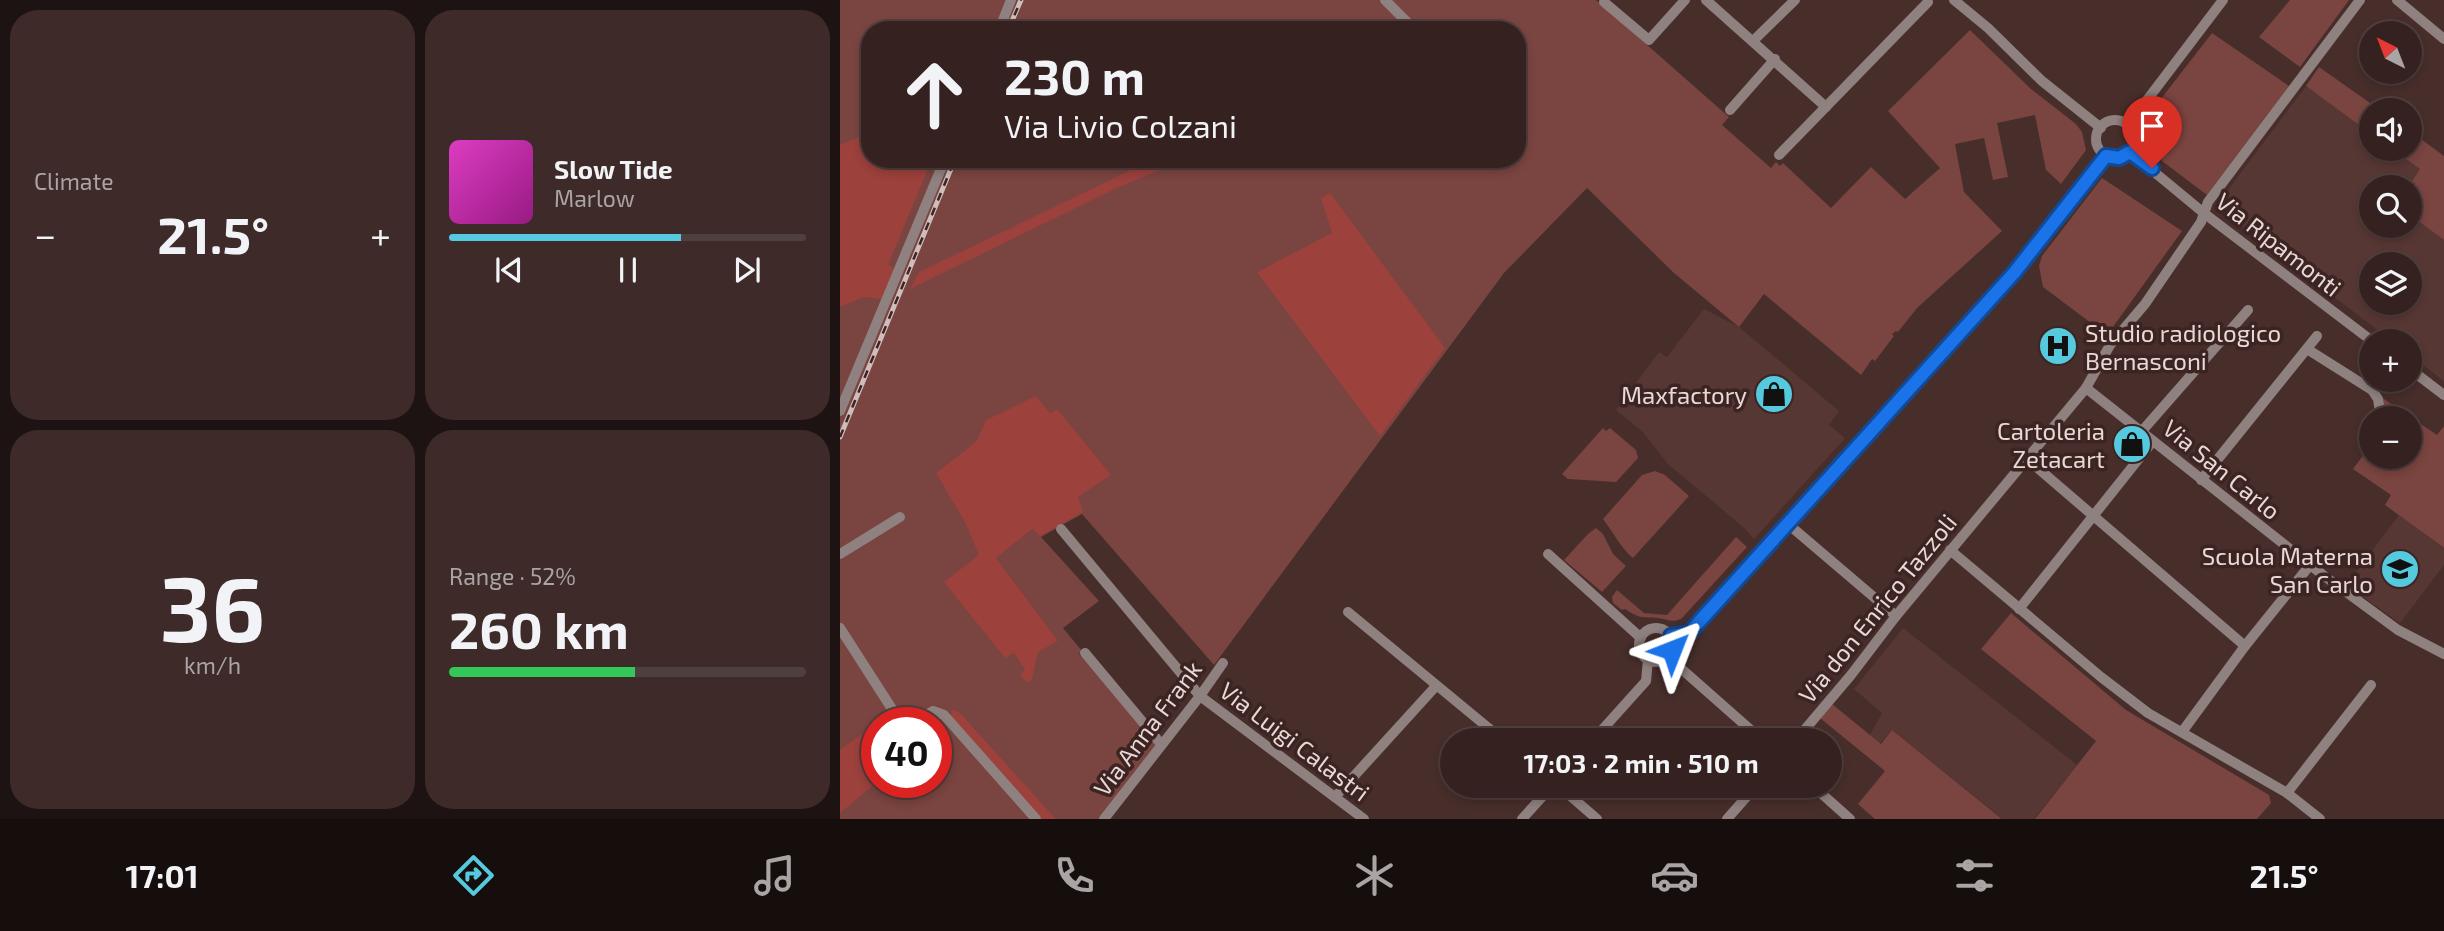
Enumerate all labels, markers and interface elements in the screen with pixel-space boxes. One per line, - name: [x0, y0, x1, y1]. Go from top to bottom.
- north arrow: [2359, 21, 2422, 84]
- map controls: [2359, 21, 2422, 469]
- text: 230 m: [1004, 46, 1145, 105]
- icon: ahead: [889, 49, 980, 140]
- pin: [2122, 96, 2182, 168]
- button: sound: [2359, 98, 2422, 161]
- text: Via Livio Colzani: [1004, 106, 1237, 144]
- icon: arrive: [2133, 107, 2171, 145]
- text: Slow Tide: [554, 153, 673, 184]
- text: Climate: [34, 167, 114, 195]
- button: search: [2359, 175, 2422, 238]
- text: Marlow: [554, 184, 635, 212]
- street label: Via Ripamonti: [2211, 186, 2347, 302]
- text: 21.5°: [157, 202, 269, 264]
- text: −: [34, 211, 56, 257]
- text: +: [370, 211, 391, 257]
- icon: previous: [490, 251, 528, 289]
- icon: pause: [609, 251, 647, 289]
- icon: next: [728, 251, 766, 289]
- button: layers: [2359, 252, 2422, 315]
- place label: Studio radiologico Bernasconi: [2085, 318, 2281, 375]
- hospital icon: Studio radiologico Bernasconi: [2037, 325, 2079, 367]
- button: +: [2359, 329, 2422, 392]
- shop icon: Maxfactory: [1753, 373, 1795, 415]
- place label: Maxfactory: [1621, 380, 1747, 409]
- button: −: [2359, 406, 2422, 469]
- street label: Via San Carlo: [2158, 413, 2286, 525]
- place label: Cartoleria Zetacart: [1997, 416, 2105, 473]
- shop icon: Cartoleria Zetacart: [2111, 423, 2153, 465]
- street label: Via don Enrico Tazzoli: [1792, 508, 1962, 708]
- place label: Scuola Materna San Carlo: [2202, 541, 2373, 598]
- school or university icon: Scuola Materna San Carlo: [2379, 548, 2421, 590]
- text: 36: [160, 551, 265, 660]
- text: Range · 52%: [449, 562, 576, 590]
- text: 260 km: [449, 597, 629, 659]
- position arrow: [1635, 613, 1709, 687]
- text: km/h: [184, 651, 241, 679]
- street label: Via Anna Frank: [1087, 655, 1207, 801]
- street label: Via Luigi Calastri: [1214, 675, 1376, 807]
- speed limit sign: 40: [861, 707, 952, 798]
- text: 17:03 · 2 min · 510 m: [1523, 747, 1759, 778]
- icon: directions: [449, 851, 498, 900]
- icon: music: [750, 851, 799, 900]
- icon: phone: [1050, 851, 1099, 900]
- icon: climate: [1350, 851, 1399, 900]
- icon: car: [1650, 851, 1699, 900]
- icon: filters: [1950, 851, 1999, 900]
- text: 17:01: [126, 856, 198, 894]
- text: 21.5°: [2250, 856, 2318, 894]

